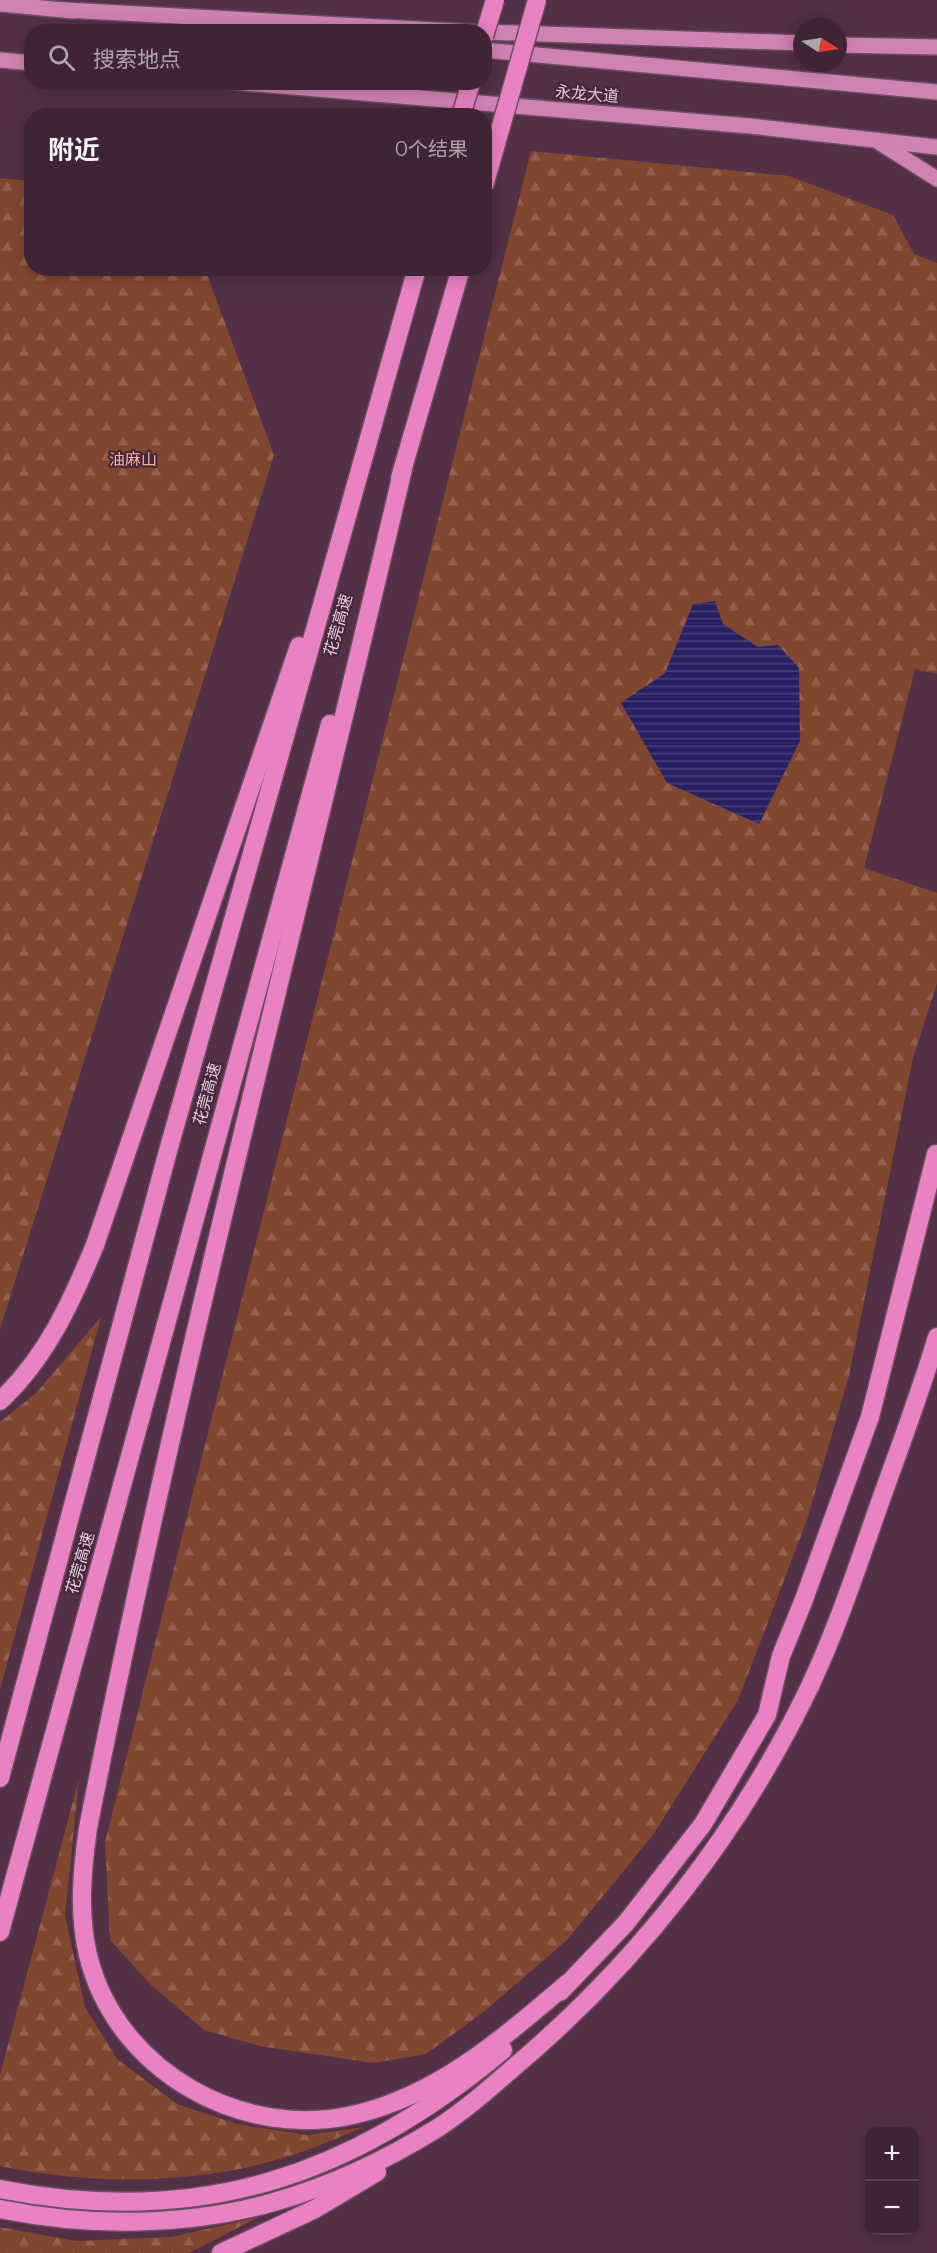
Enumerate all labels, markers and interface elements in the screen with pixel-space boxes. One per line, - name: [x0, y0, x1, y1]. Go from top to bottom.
- north arrow: [793, 18, 847, 72]
- search box: [24, 24, 492, 90]
- icon: search: [45, 41, 78, 74]
- text: 搜索地点: [93, 46, 181, 73]
- street label: 永龙大道: [554, 82, 620, 106]
- text: 附近: [48, 134, 100, 166]
- text: 0个结果: [395, 137, 468, 161]
- park label: 油麻山: [109, 450, 157, 469]
- street label: 花莞高速: [320, 592, 356, 658]
- street label: 花莞高速: [190, 1061, 224, 1127]
- street label: 花莞高速: [62, 1530, 98, 1596]
- map controls: [865, 2127, 919, 2235]
- button: +: [865, 2127, 919, 2181]
- button: −: [865, 2181, 919, 2235]

